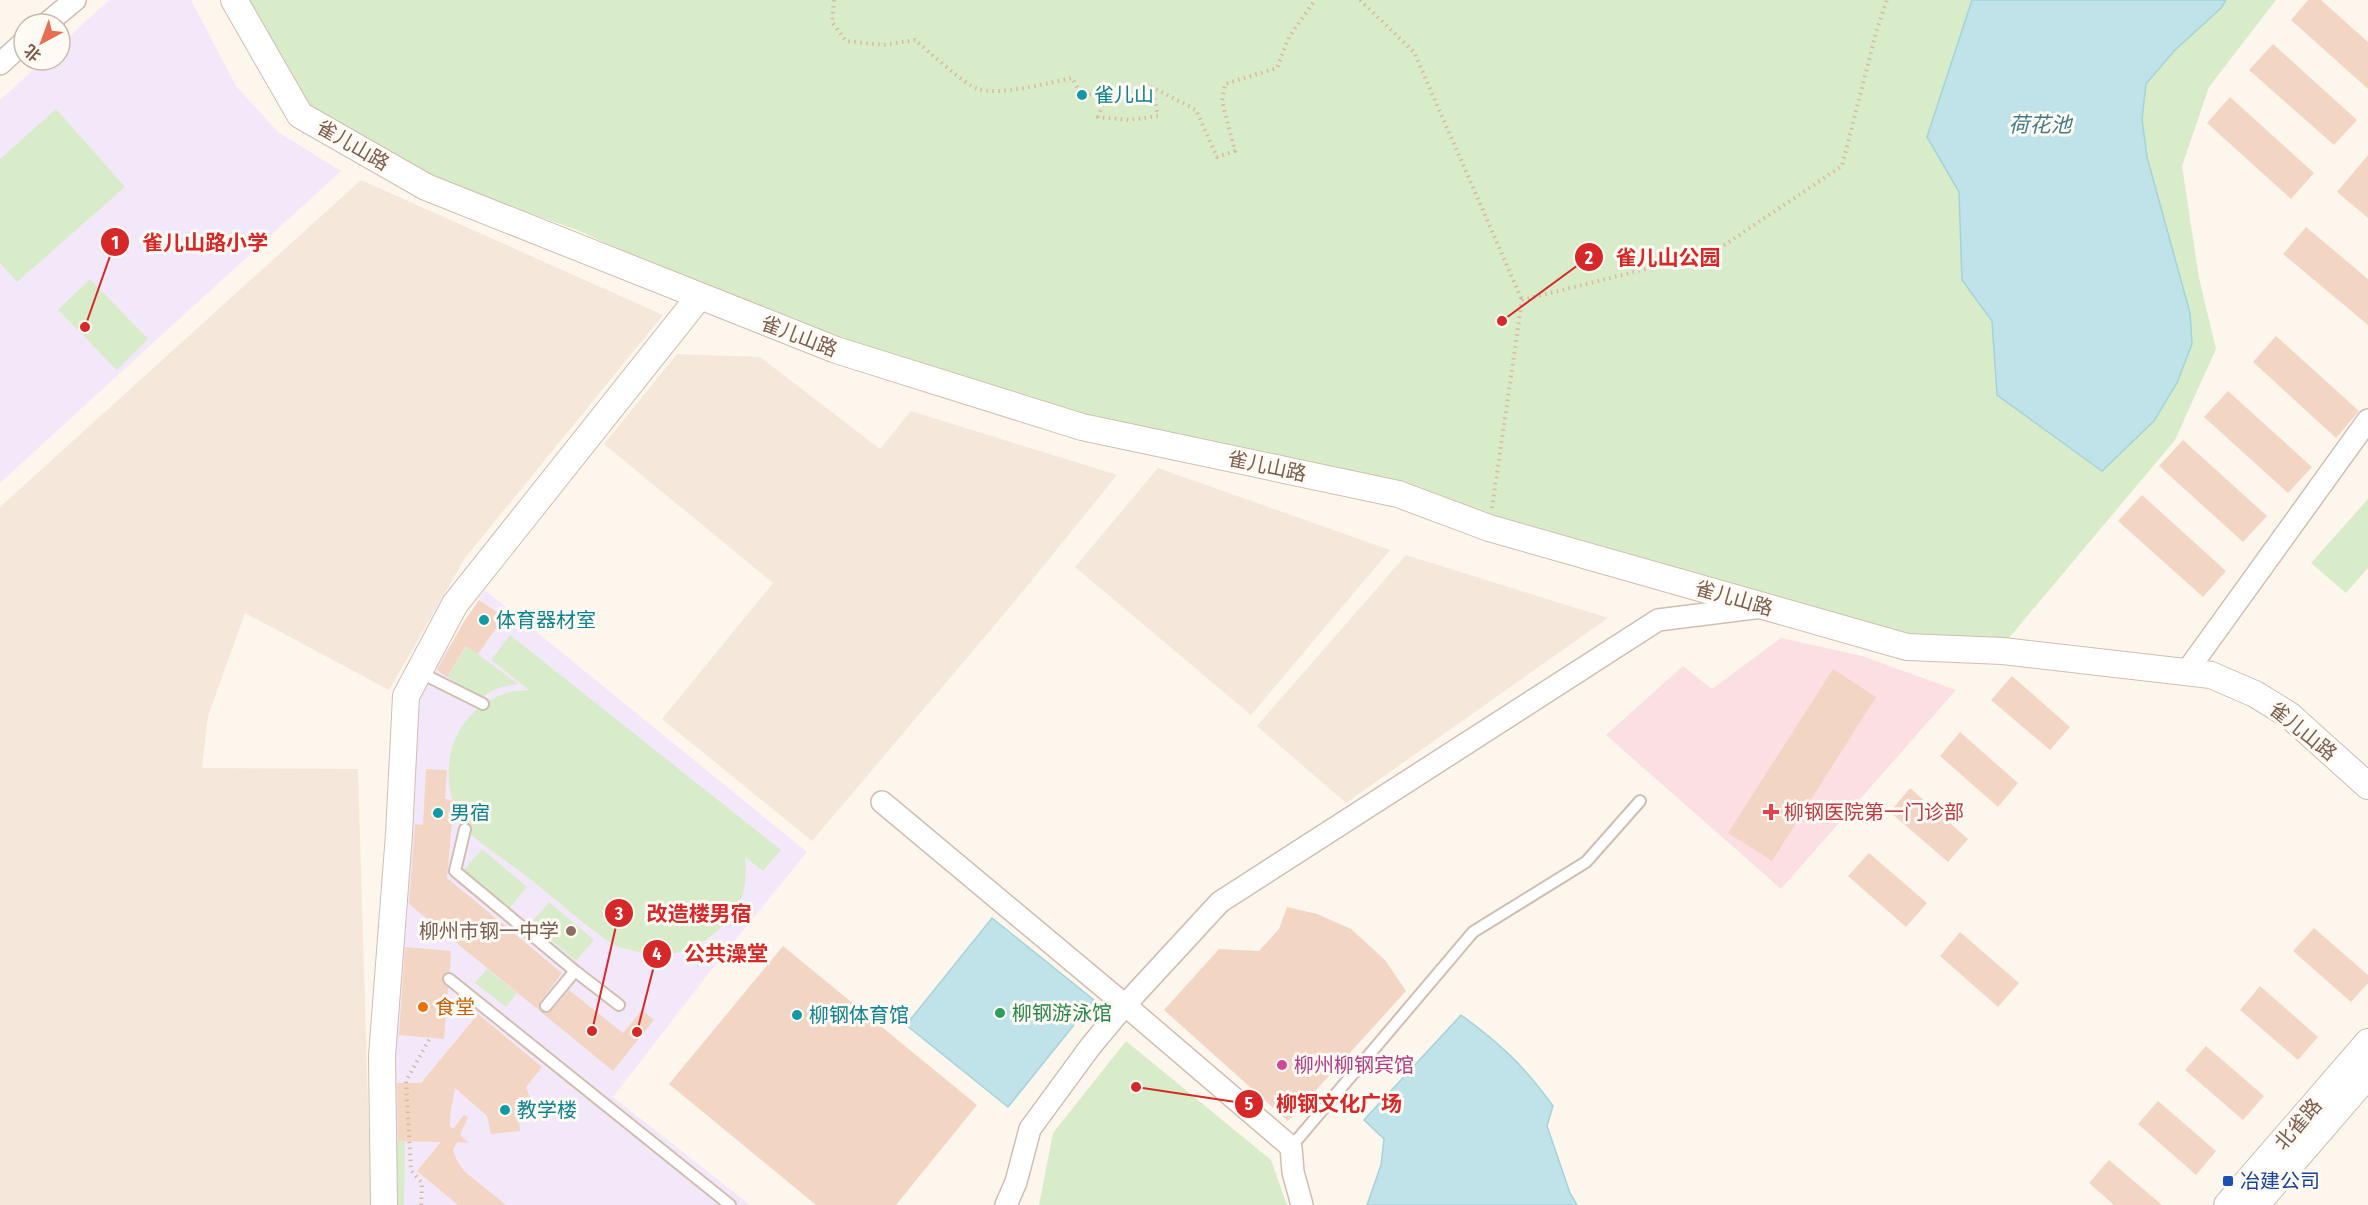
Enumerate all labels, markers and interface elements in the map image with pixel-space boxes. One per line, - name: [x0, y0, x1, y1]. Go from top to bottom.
- north arrow: [12, 12, 72, 72]
- text: 北: [20, 41, 45, 65]
- place label: 雀儿山: [1094, 83, 1154, 107]
- marker: 雀儿山: [1075, 88, 1089, 102]
- water label: 荷花池: [2009, 112, 2073, 138]
- street label: 雀儿山路: [312, 115, 394, 175]
- callout: 雀儿山路小学: [100, 223, 280, 262]
- text: 雀儿山路小学: [142, 230, 268, 256]
- text: 1: [111, 232, 119, 254]
- callout: 雀儿山公园: [1574, 238, 1733, 277]
- text: 雀儿山公园: [1616, 245, 1721, 271]
- text: 2: [1584, 247, 1593, 269]
- street label: 雀儿山路: [757, 310, 841, 362]
- street label: 雀儿山路: [1225, 446, 1309, 486]
- street label: 雀儿山路: [1692, 575, 1776, 621]
- place label: 体育器材室: [496, 608, 596, 632]
- marker: 体育器材室: [477, 613, 491, 627]
- street label: 雀儿山路: [2264, 697, 2342, 765]
- place label: 柳钢医院第一门诊部: [1784, 800, 1964, 824]
- place label: 男宿: [450, 801, 490, 825]
- marker: 柳钢医院第一门诊部: [1762, 803, 1780, 821]
- marker: 男宿: [431, 806, 445, 820]
- callout: 改造楼男宿: [604, 894, 763, 933]
- text: 改造楼男宿: [647, 901, 752, 927]
- text: 3: [614, 903, 624, 925]
- place label: 柳州市钢一中学: [419, 919, 559, 943]
- marker: 柳州市钢一中学: [564, 924, 578, 938]
- callout: 公共澡堂: [642, 935, 780, 974]
- text: 公共澡堂: [684, 941, 768, 967]
- text: 4: [652, 943, 662, 965]
- place label: 食堂: [435, 995, 475, 1019]
- marker: 食堂: [416, 1000, 430, 1014]
- place label: 柳钢游泳馆: [1012, 1001, 1112, 1025]
- place label: 柳钢体育馆: [809, 1003, 909, 1027]
- marker: 柳钢游泳馆: [993, 1006, 1007, 1020]
- marker: 柳钢体育馆: [790, 1008, 804, 1022]
- place label: 柳州柳钢宾馆: [1294, 1053, 1414, 1077]
- marker: 柳州柳钢宾馆: [1275, 1058, 1289, 1072]
- callout: 柳钢文化广场: [1234, 1084, 1414, 1123]
- text: 柳钢文化广场: [1276, 1091, 1402, 1117]
- text: 5: [1245, 1093, 1254, 1115]
- street label: 北雀路: [2269, 1093, 2327, 1155]
- place label: 教学楼: [517, 1098, 577, 1122]
- marker: 教学楼: [498, 1103, 512, 1117]
- place label: 冶建公司: [2240, 1169, 2320, 1193]
- marker: 冶建公司: [2221, 1174, 2235, 1188]

